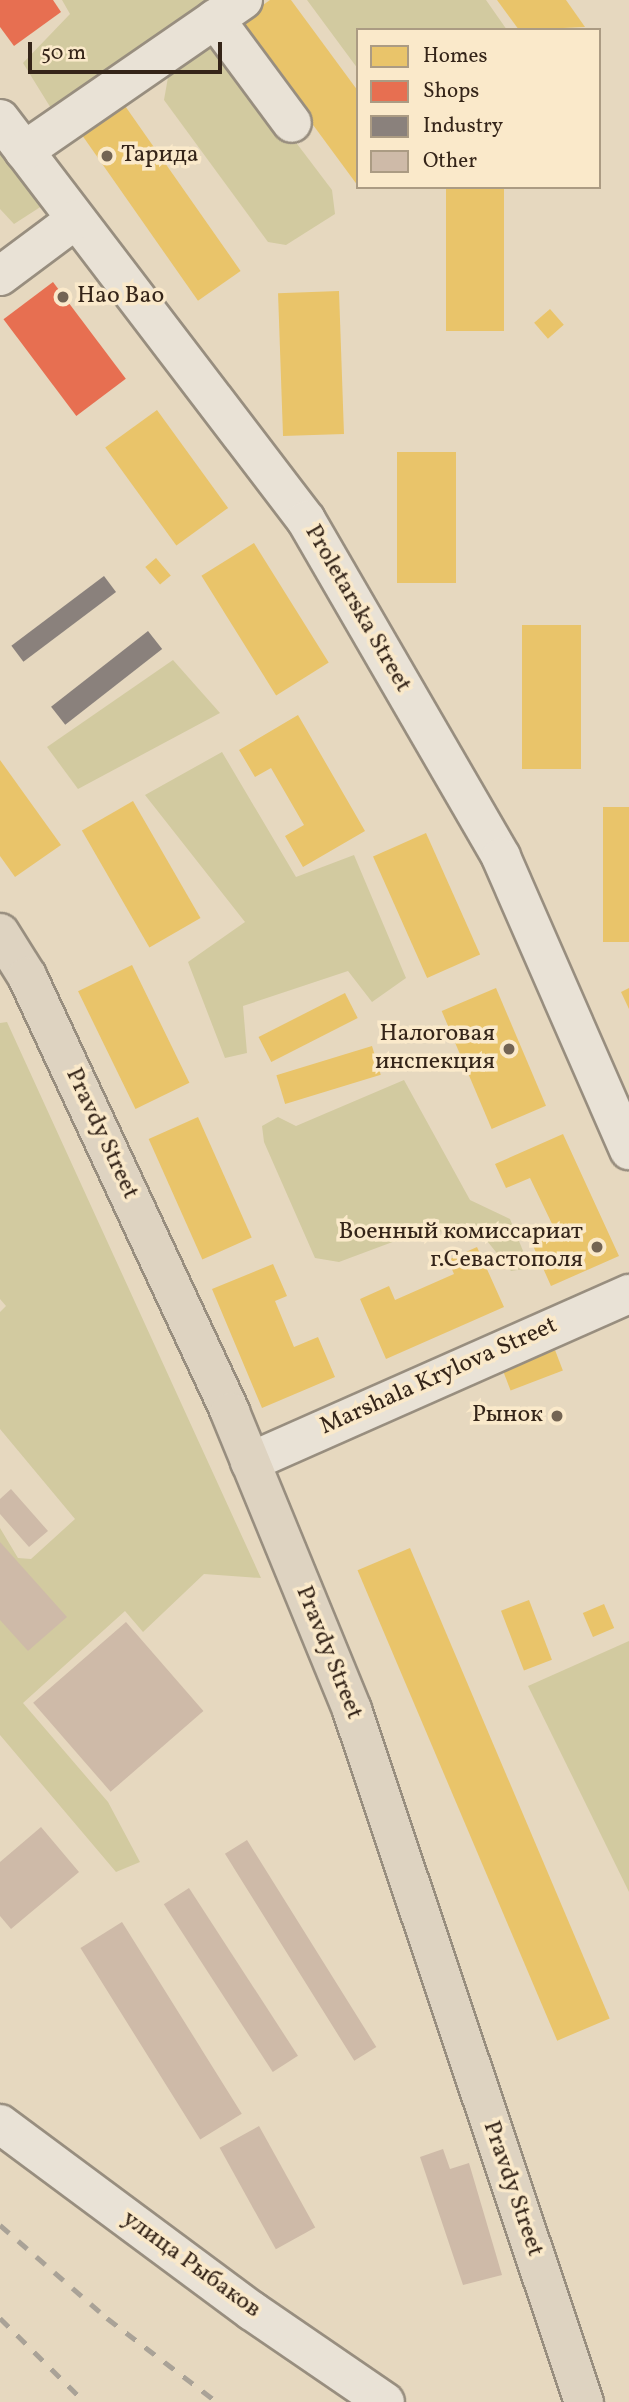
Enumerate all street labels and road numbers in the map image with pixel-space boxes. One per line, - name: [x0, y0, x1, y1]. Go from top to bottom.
- street label: Proletarska Street: [297, 520, 417, 698]
- street label: Pravdy Street: [58, 1064, 144, 1204]
- street label: Marshala Krylova Street: [316, 1312, 562, 1442]
- street label: Pravdy Street: [288, 1582, 368, 1724]
- street label: Pravdy Street: [475, 2117, 549, 2261]
- street label: улица Рыбаков: [116, 2205, 266, 2325]

